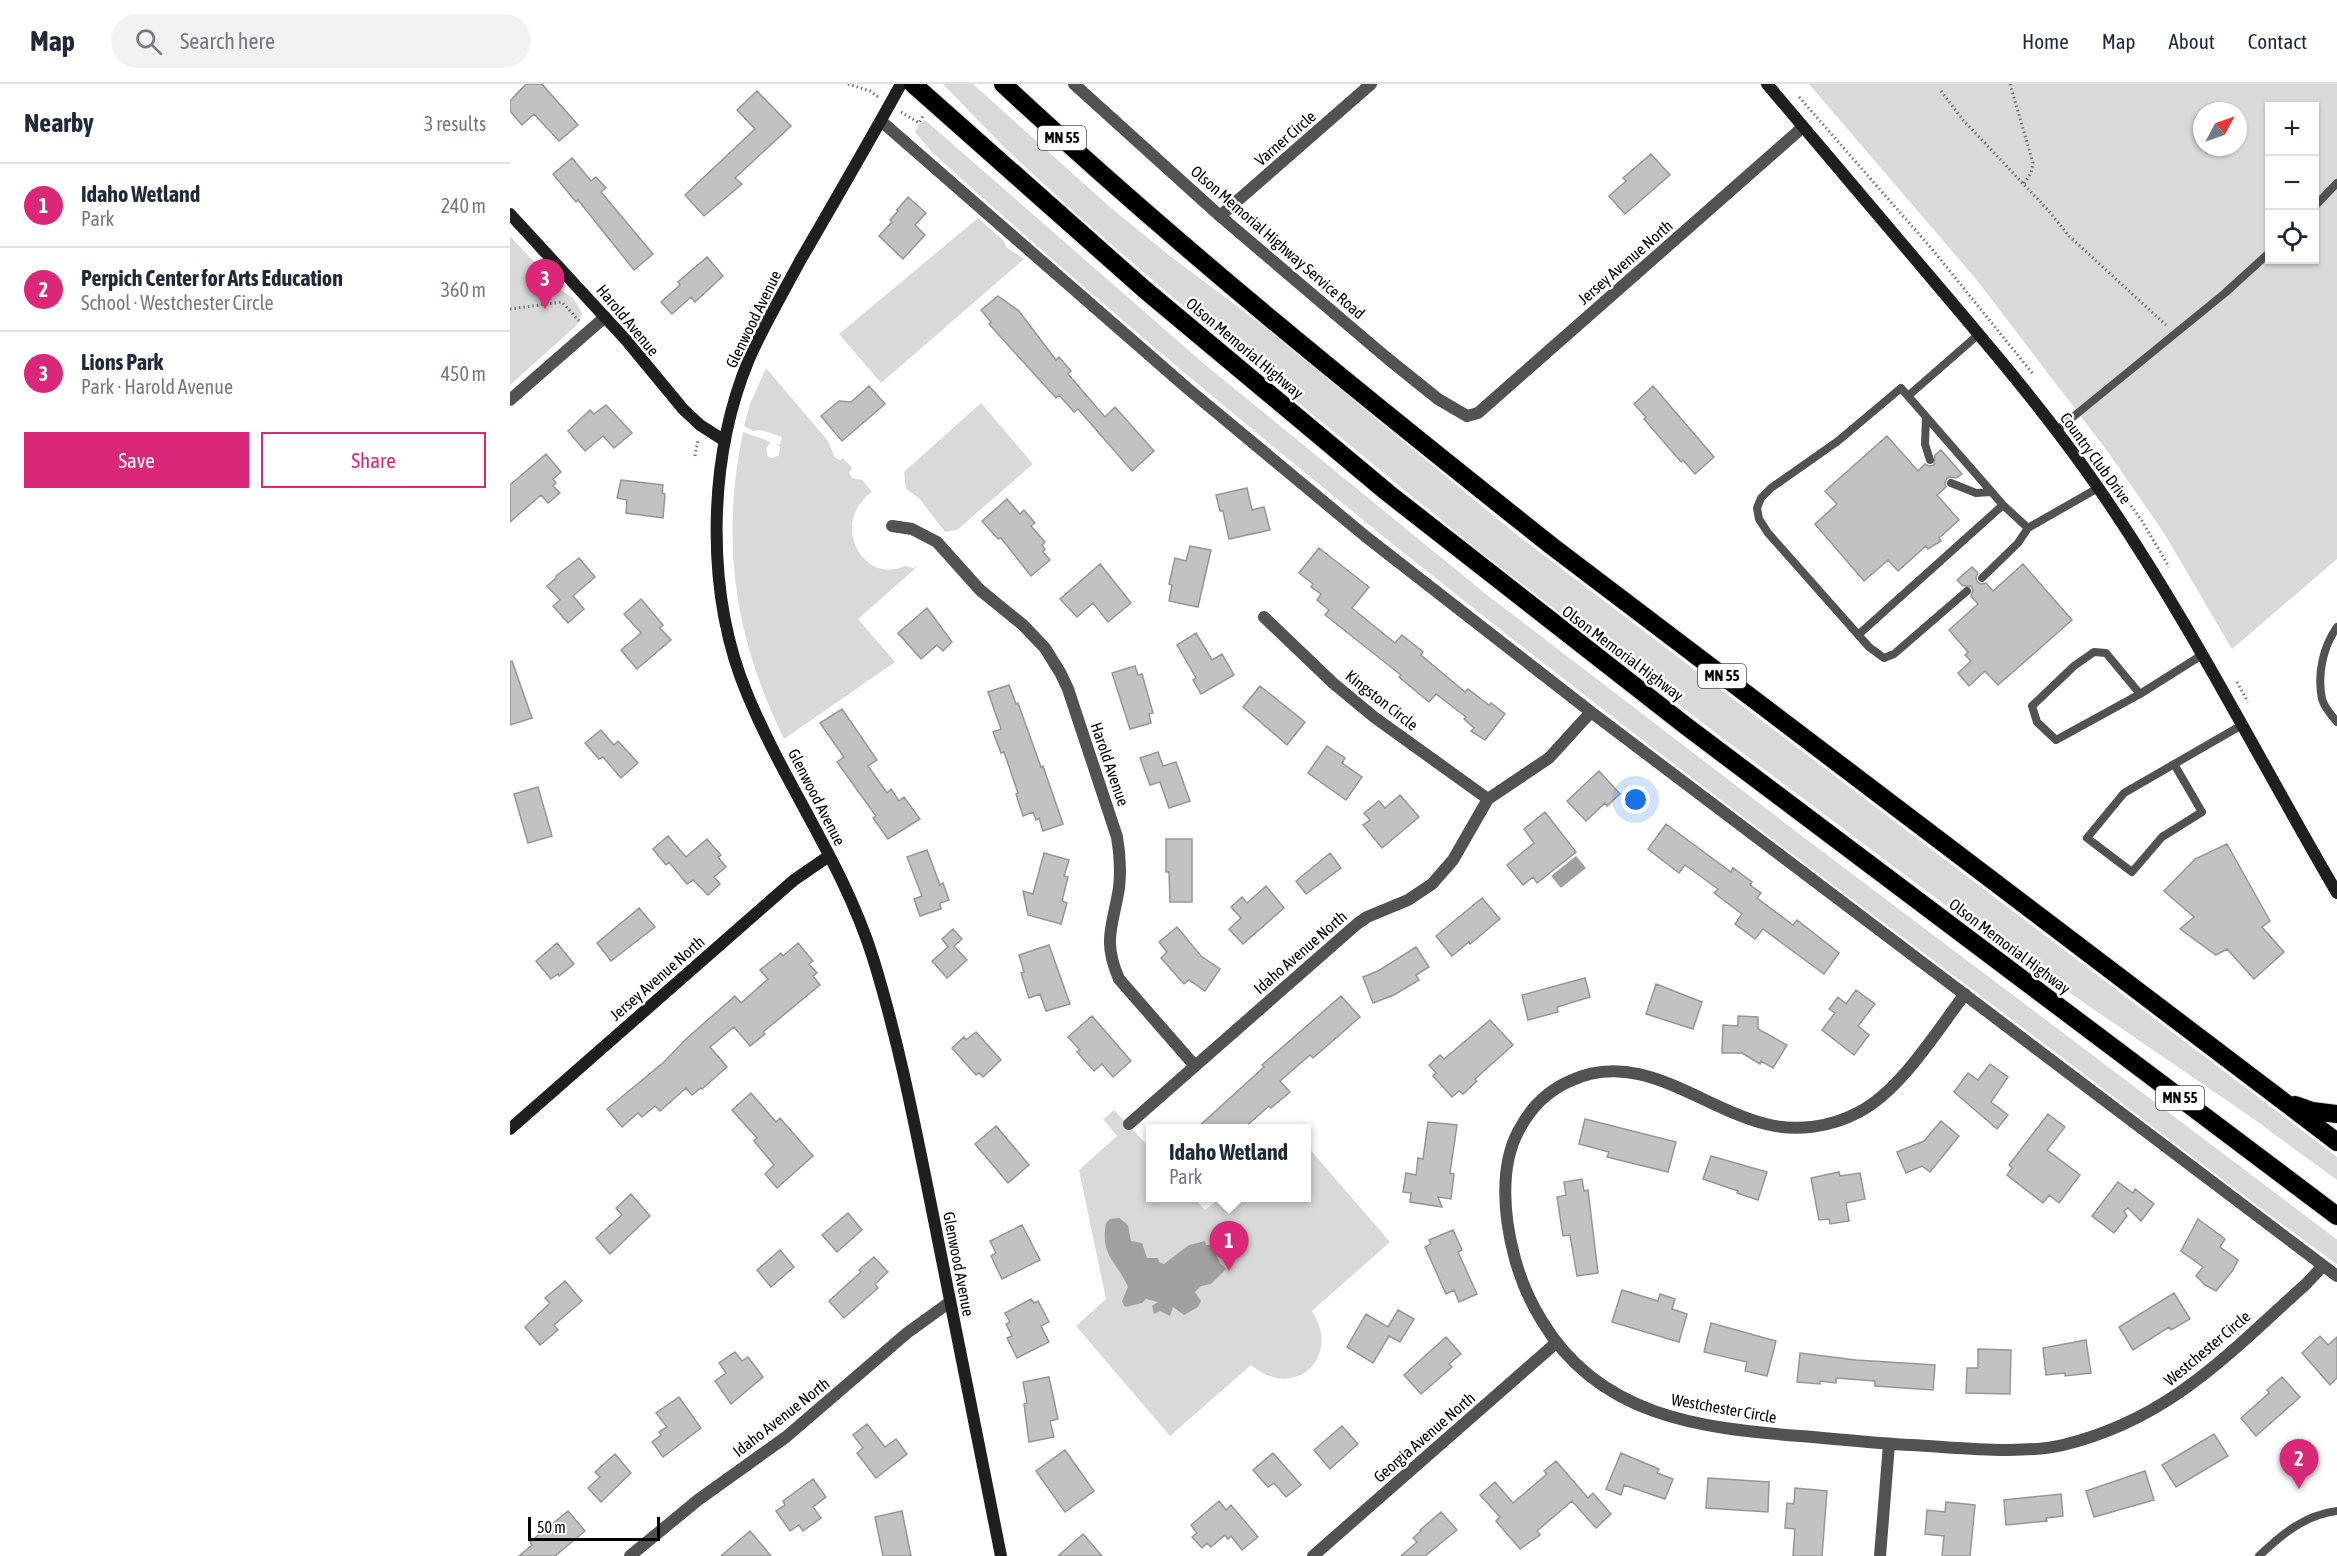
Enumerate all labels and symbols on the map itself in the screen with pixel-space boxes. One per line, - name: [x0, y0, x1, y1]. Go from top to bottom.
- north arrow: [2193, 102, 2247, 156]
- street label: Varner Circle: [1251, 107, 1319, 169]
- road number: MN 55: [1038, 126, 1086, 150]
- street label: Olson Memorial Highway Service Road: [1187, 162, 1368, 323]
- street label: Jersey Avenue North: [1574, 216, 1676, 309]
- pin: 3: [525, 260, 564, 309]
- street label: Glenwood Avenue: [722, 267, 784, 371]
- street label: Harold Avenue: [593, 281, 663, 359]
- street label: Olson Memorial Highway: [1182, 294, 1307, 403]
- street label: Country Club Drive: [2056, 409, 2135, 508]
- street label: Olson Memorial Highway: [1558, 602, 1687, 705]
- road number: MN 55: [1698, 664, 1746, 688]
- street label: Kingston Circle: [1342, 666, 1422, 735]
- street label: Harold Avenue: [1087, 720, 1133, 808]
- street label: Glenwood Avenue: [785, 746, 849, 848]
- your location: [1621, 785, 1650, 814]
- street label: Olson Memorial Highway: [1945, 895, 2074, 998]
- street label: Idaho Avenue North: [1250, 907, 1350, 997]
- street label: Jersey Avenue North: [606, 932, 708, 1025]
- road number: MN 55: [2156, 1086, 2204, 1110]
- street label: Glenwood Avenue: [940, 1210, 978, 1318]
- pin: 1: [1210, 1222, 1248, 1271]
- street label: Westchester Circle: [2160, 1307, 2254, 1389]
- street label: Idaho Avenue North: [729, 1374, 833, 1460]
- street label: Georgia Avenue North: [1370, 1388, 1479, 1487]
- street label: Westchester Circle: [1670, 1390, 1778, 1426]
- pin: 2: [2280, 1440, 2318, 1489]
- scale bar: [528, 1514, 660, 1542]

